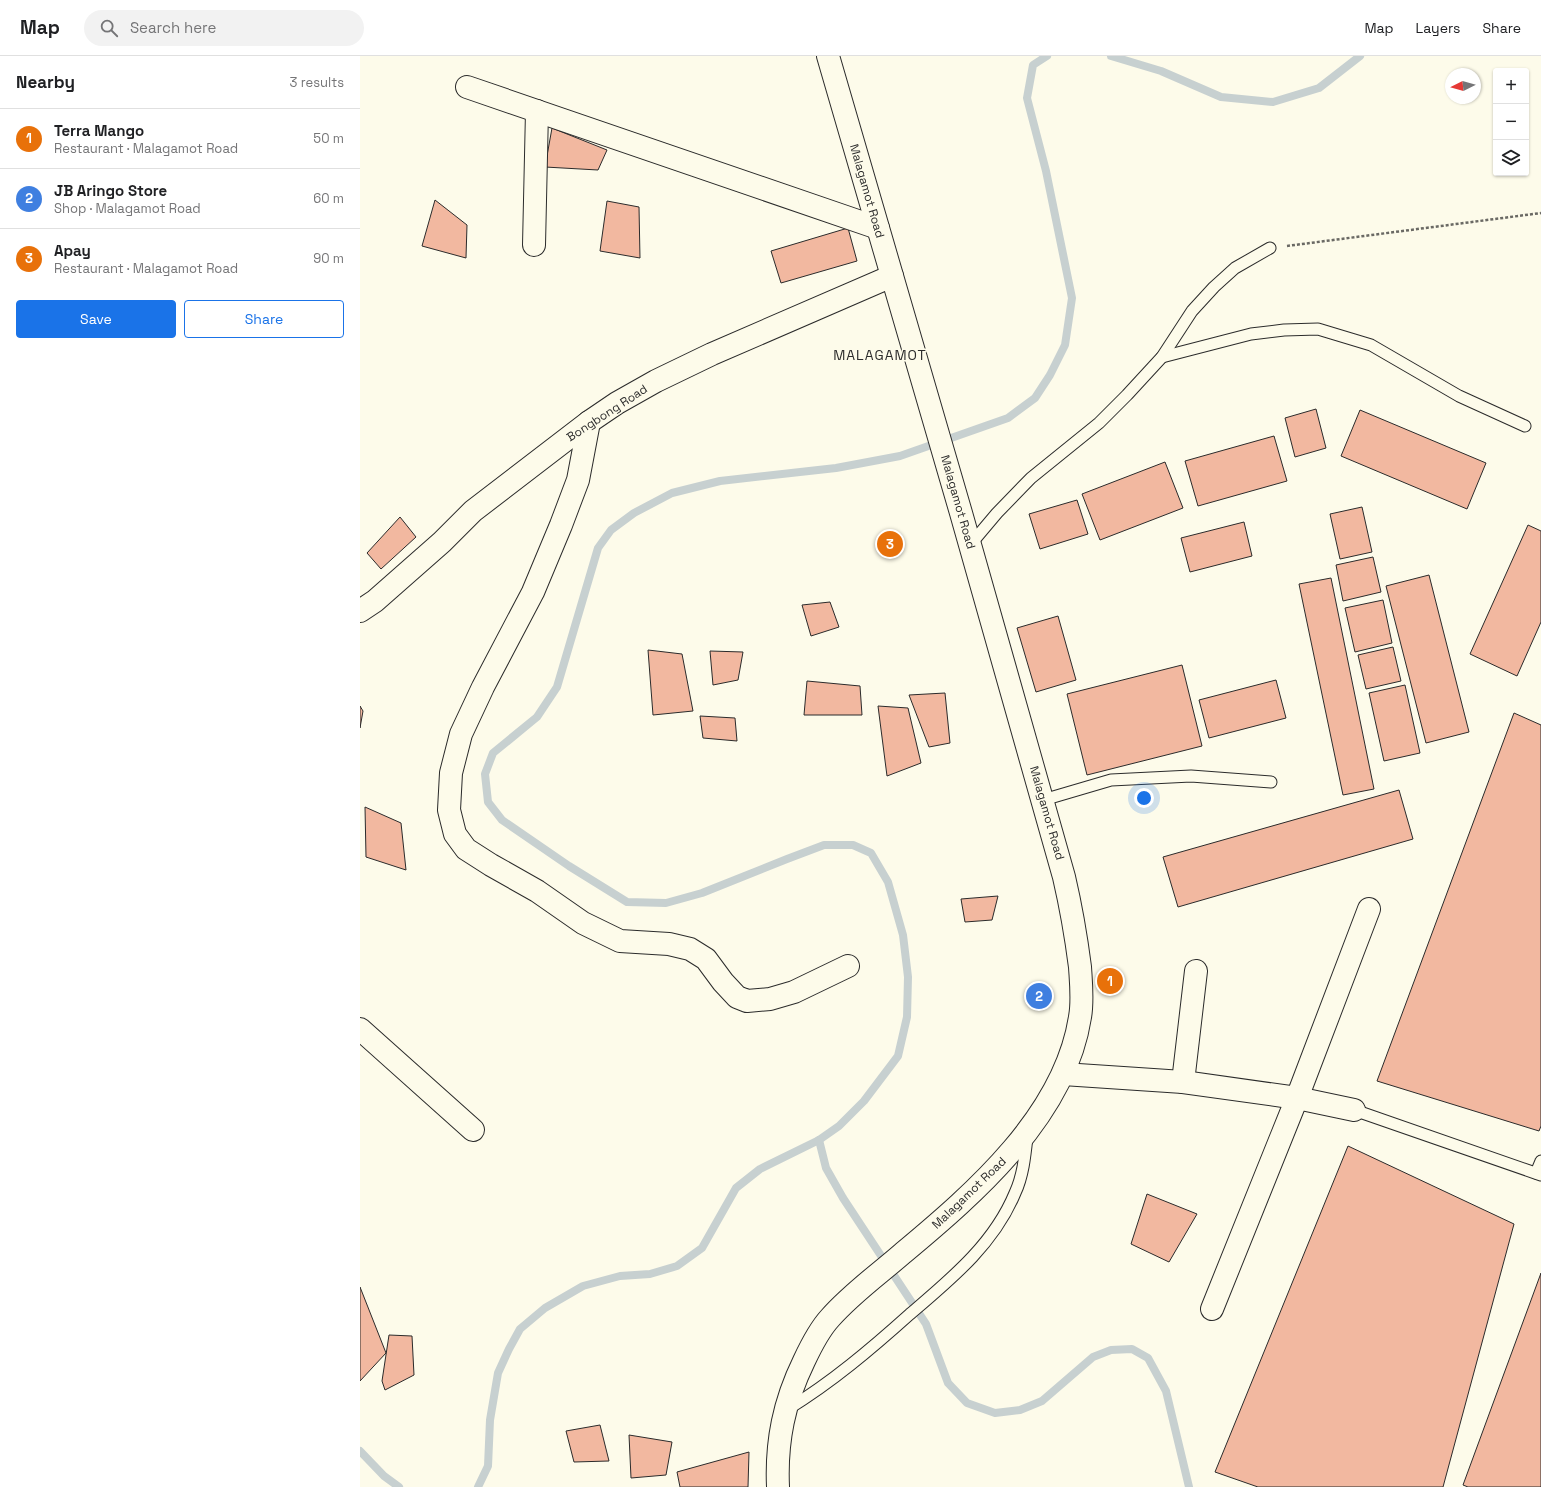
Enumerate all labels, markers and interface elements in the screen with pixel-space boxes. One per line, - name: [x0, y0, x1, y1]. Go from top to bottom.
- search box: [84, 10, 364, 46]
- text: Map: [20, 15, 60, 40]
- icon: search: [98, 17, 120, 39]
- text: Search here: [130, 18, 216, 37]
- text: Map: [1364, 19, 1394, 37]
- text: Layers: [1416, 19, 1460, 37]
- text: Share: [1482, 19, 1521, 37]
- north arrow: [1445, 68, 1481, 104]
- map controls: [1493, 68, 1529, 176]
- button: +: [1493, 68, 1529, 104]
- text: Nearby: [16, 71, 75, 93]
- text: 3 results: [290, 74, 344, 91]
- button: −: [1493, 104, 1529, 140]
- text: Terra Mango: [54, 121, 144, 140]
- text: 1: [26, 130, 32, 147]
- text: 50 m: [313, 130, 344, 147]
- text: Restaurant · Malagamot Road: [54, 140, 238, 157]
- button: layers: [1493, 140, 1529, 176]
- street label: Malagamot Road: [846, 142, 888, 240]
- text: JB Aringo Store: [54, 181, 167, 200]
- text: 2: [25, 190, 33, 207]
- text: 60 m: [313, 190, 344, 207]
- text: Shop · Malagamot Road: [54, 200, 201, 217]
- text: Apay: [54, 241, 91, 260]
- text: 3: [25, 250, 33, 267]
- text: 90 m: [313, 250, 344, 267]
- text: Restaurant · Malagamot Road: [54, 260, 238, 277]
- button: Save: [16, 300, 176, 338]
- button: Share: [184, 300, 344, 338]
- district label: MALAGAMOT: [833, 346, 927, 364]
- street label: Bongbong Road: [564, 381, 650, 445]
- street label: Malagamot Road: [937, 453, 979, 551]
- pin: 3: [877, 529, 903, 559]
- street label: Malagamot Road: [1026, 764, 1068, 862]
- your location: [1134, 788, 1154, 808]
- pin: 1: [1097, 966, 1123, 996]
- pin: 2: [1026, 981, 1052, 1011]
- street label: Malagamot Road: [929, 1154, 1009, 1232]

